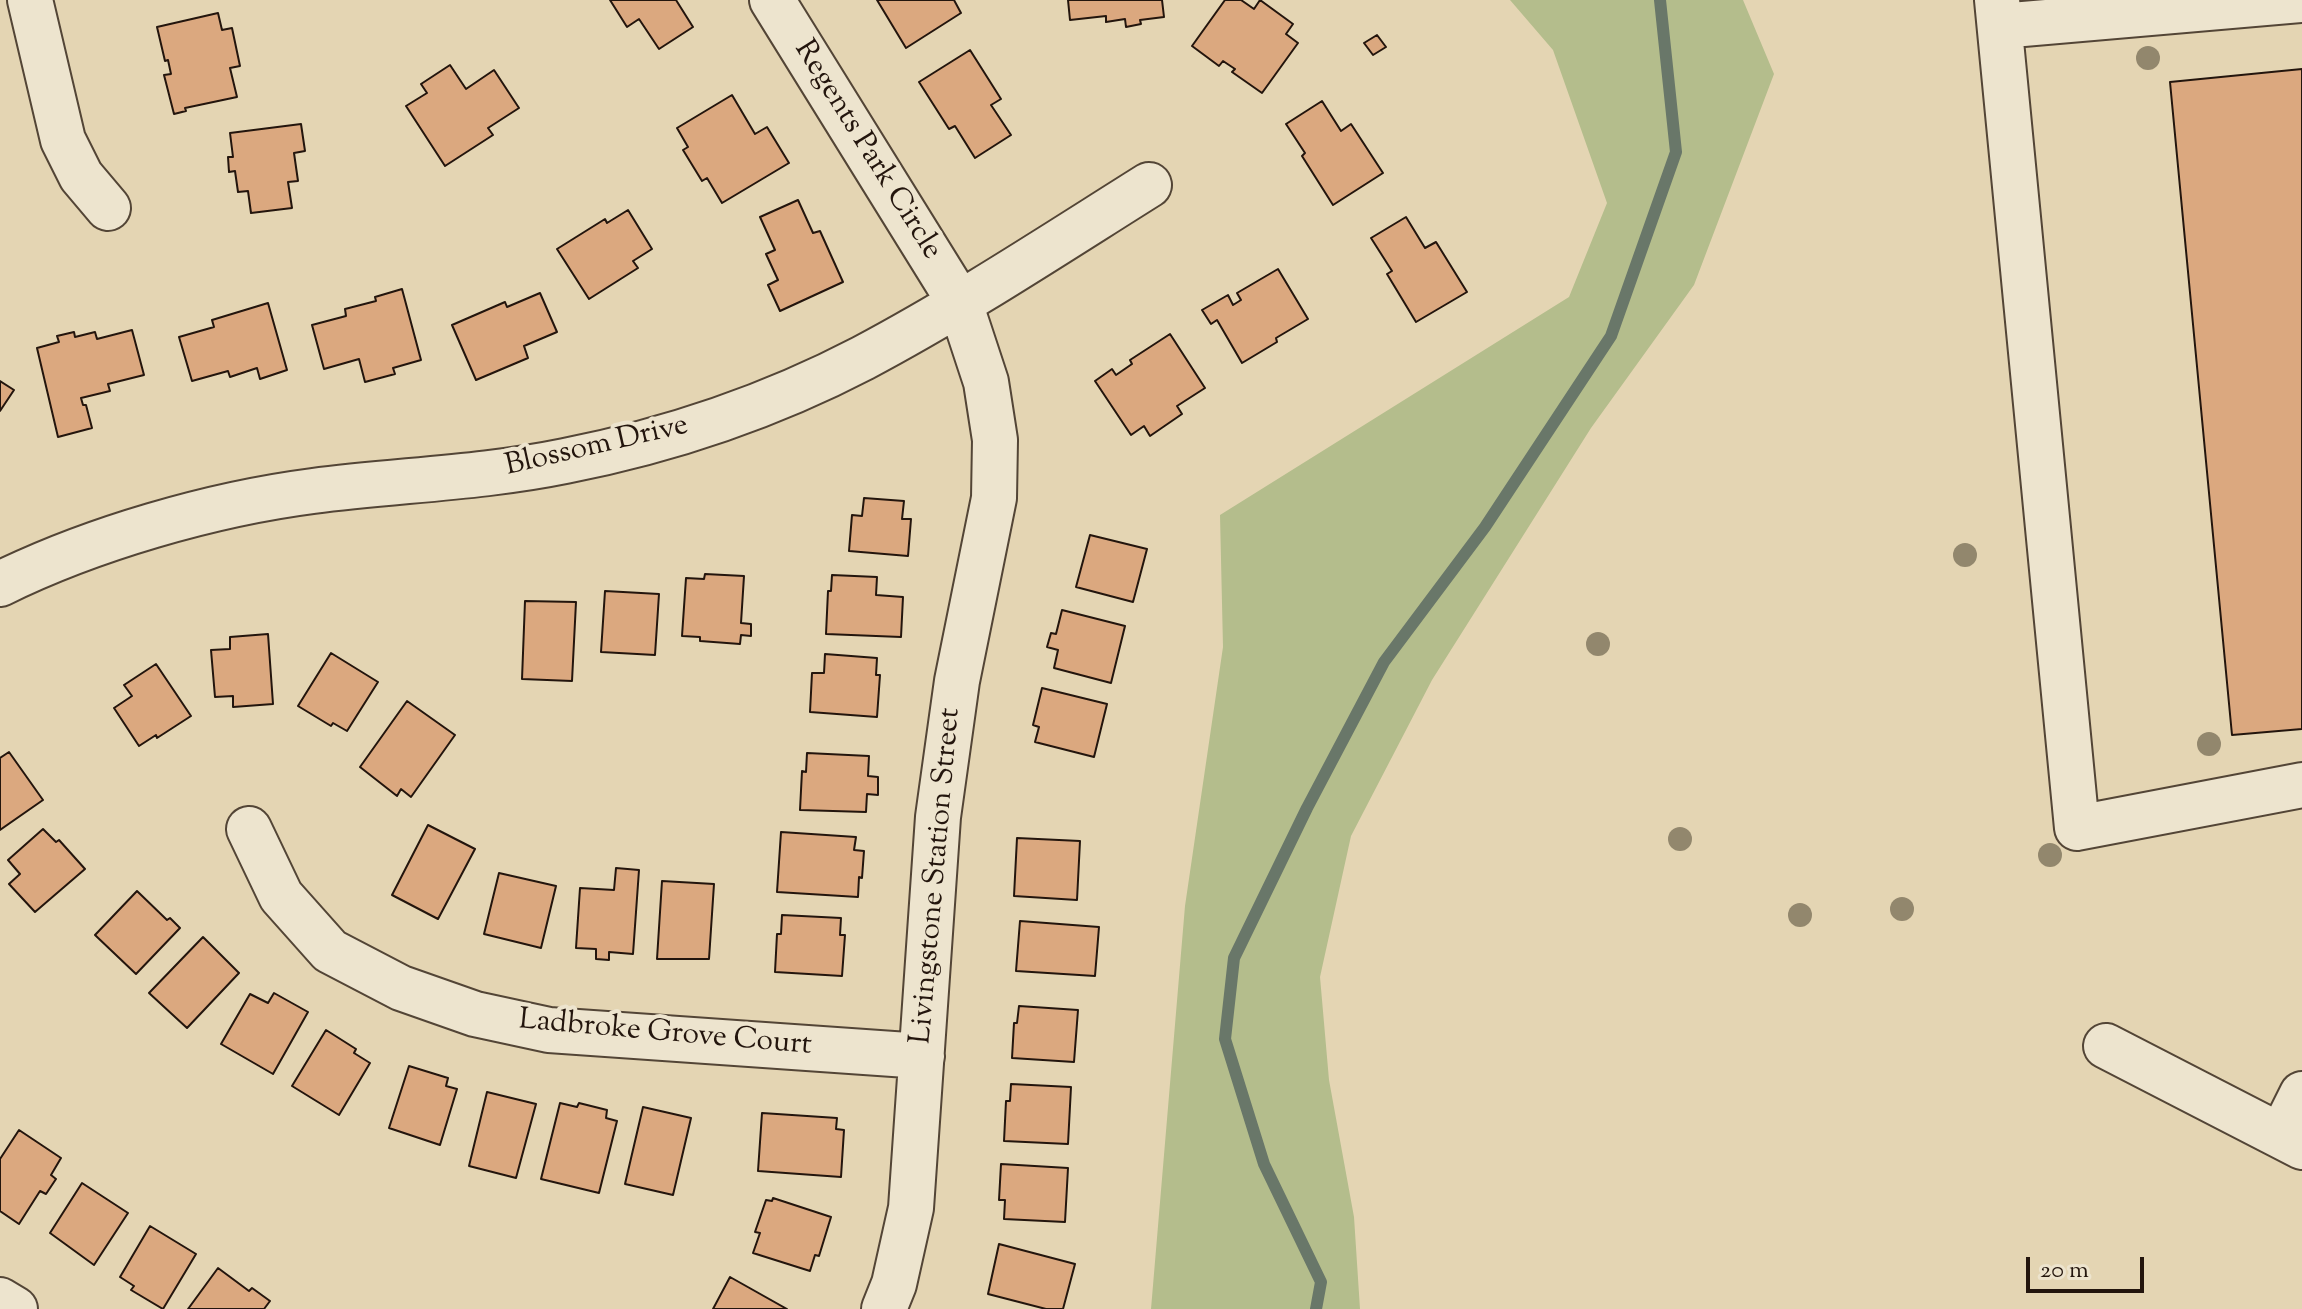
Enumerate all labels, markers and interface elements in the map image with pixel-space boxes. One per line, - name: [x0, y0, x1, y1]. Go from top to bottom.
- street label: Regents Park Circle: [784, 35, 948, 267]
- street label: Blossom Drive: [502, 409, 692, 487]
- street label: Livingstone Station Street: [905, 706, 971, 1046]
- street label: Ladbroke Grove Court: [517, 1004, 813, 1066]
- scale bar: [2030, 1241, 2148, 1291]
- text: 20 m: [2040, 1254, 2089, 1288]

